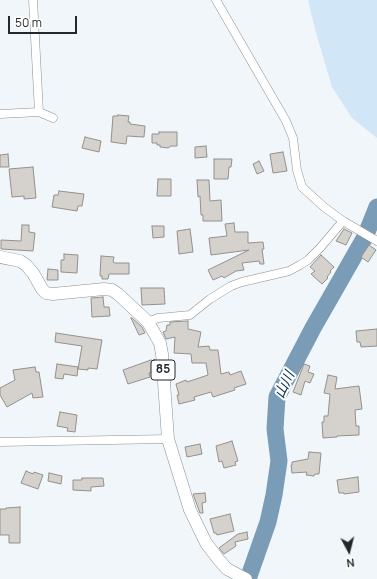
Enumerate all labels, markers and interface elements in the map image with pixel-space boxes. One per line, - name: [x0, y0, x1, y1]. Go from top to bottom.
- scale bar: [10, 8, 79, 34]
- text: 50 m: [15, 14, 42, 31]
- road number: 85: [151, 360, 175, 380]
- water label: 山川: [271, 369, 299, 401]
- north arrow: [329, 531, 369, 571]
- text: N: [346, 555, 355, 571]

